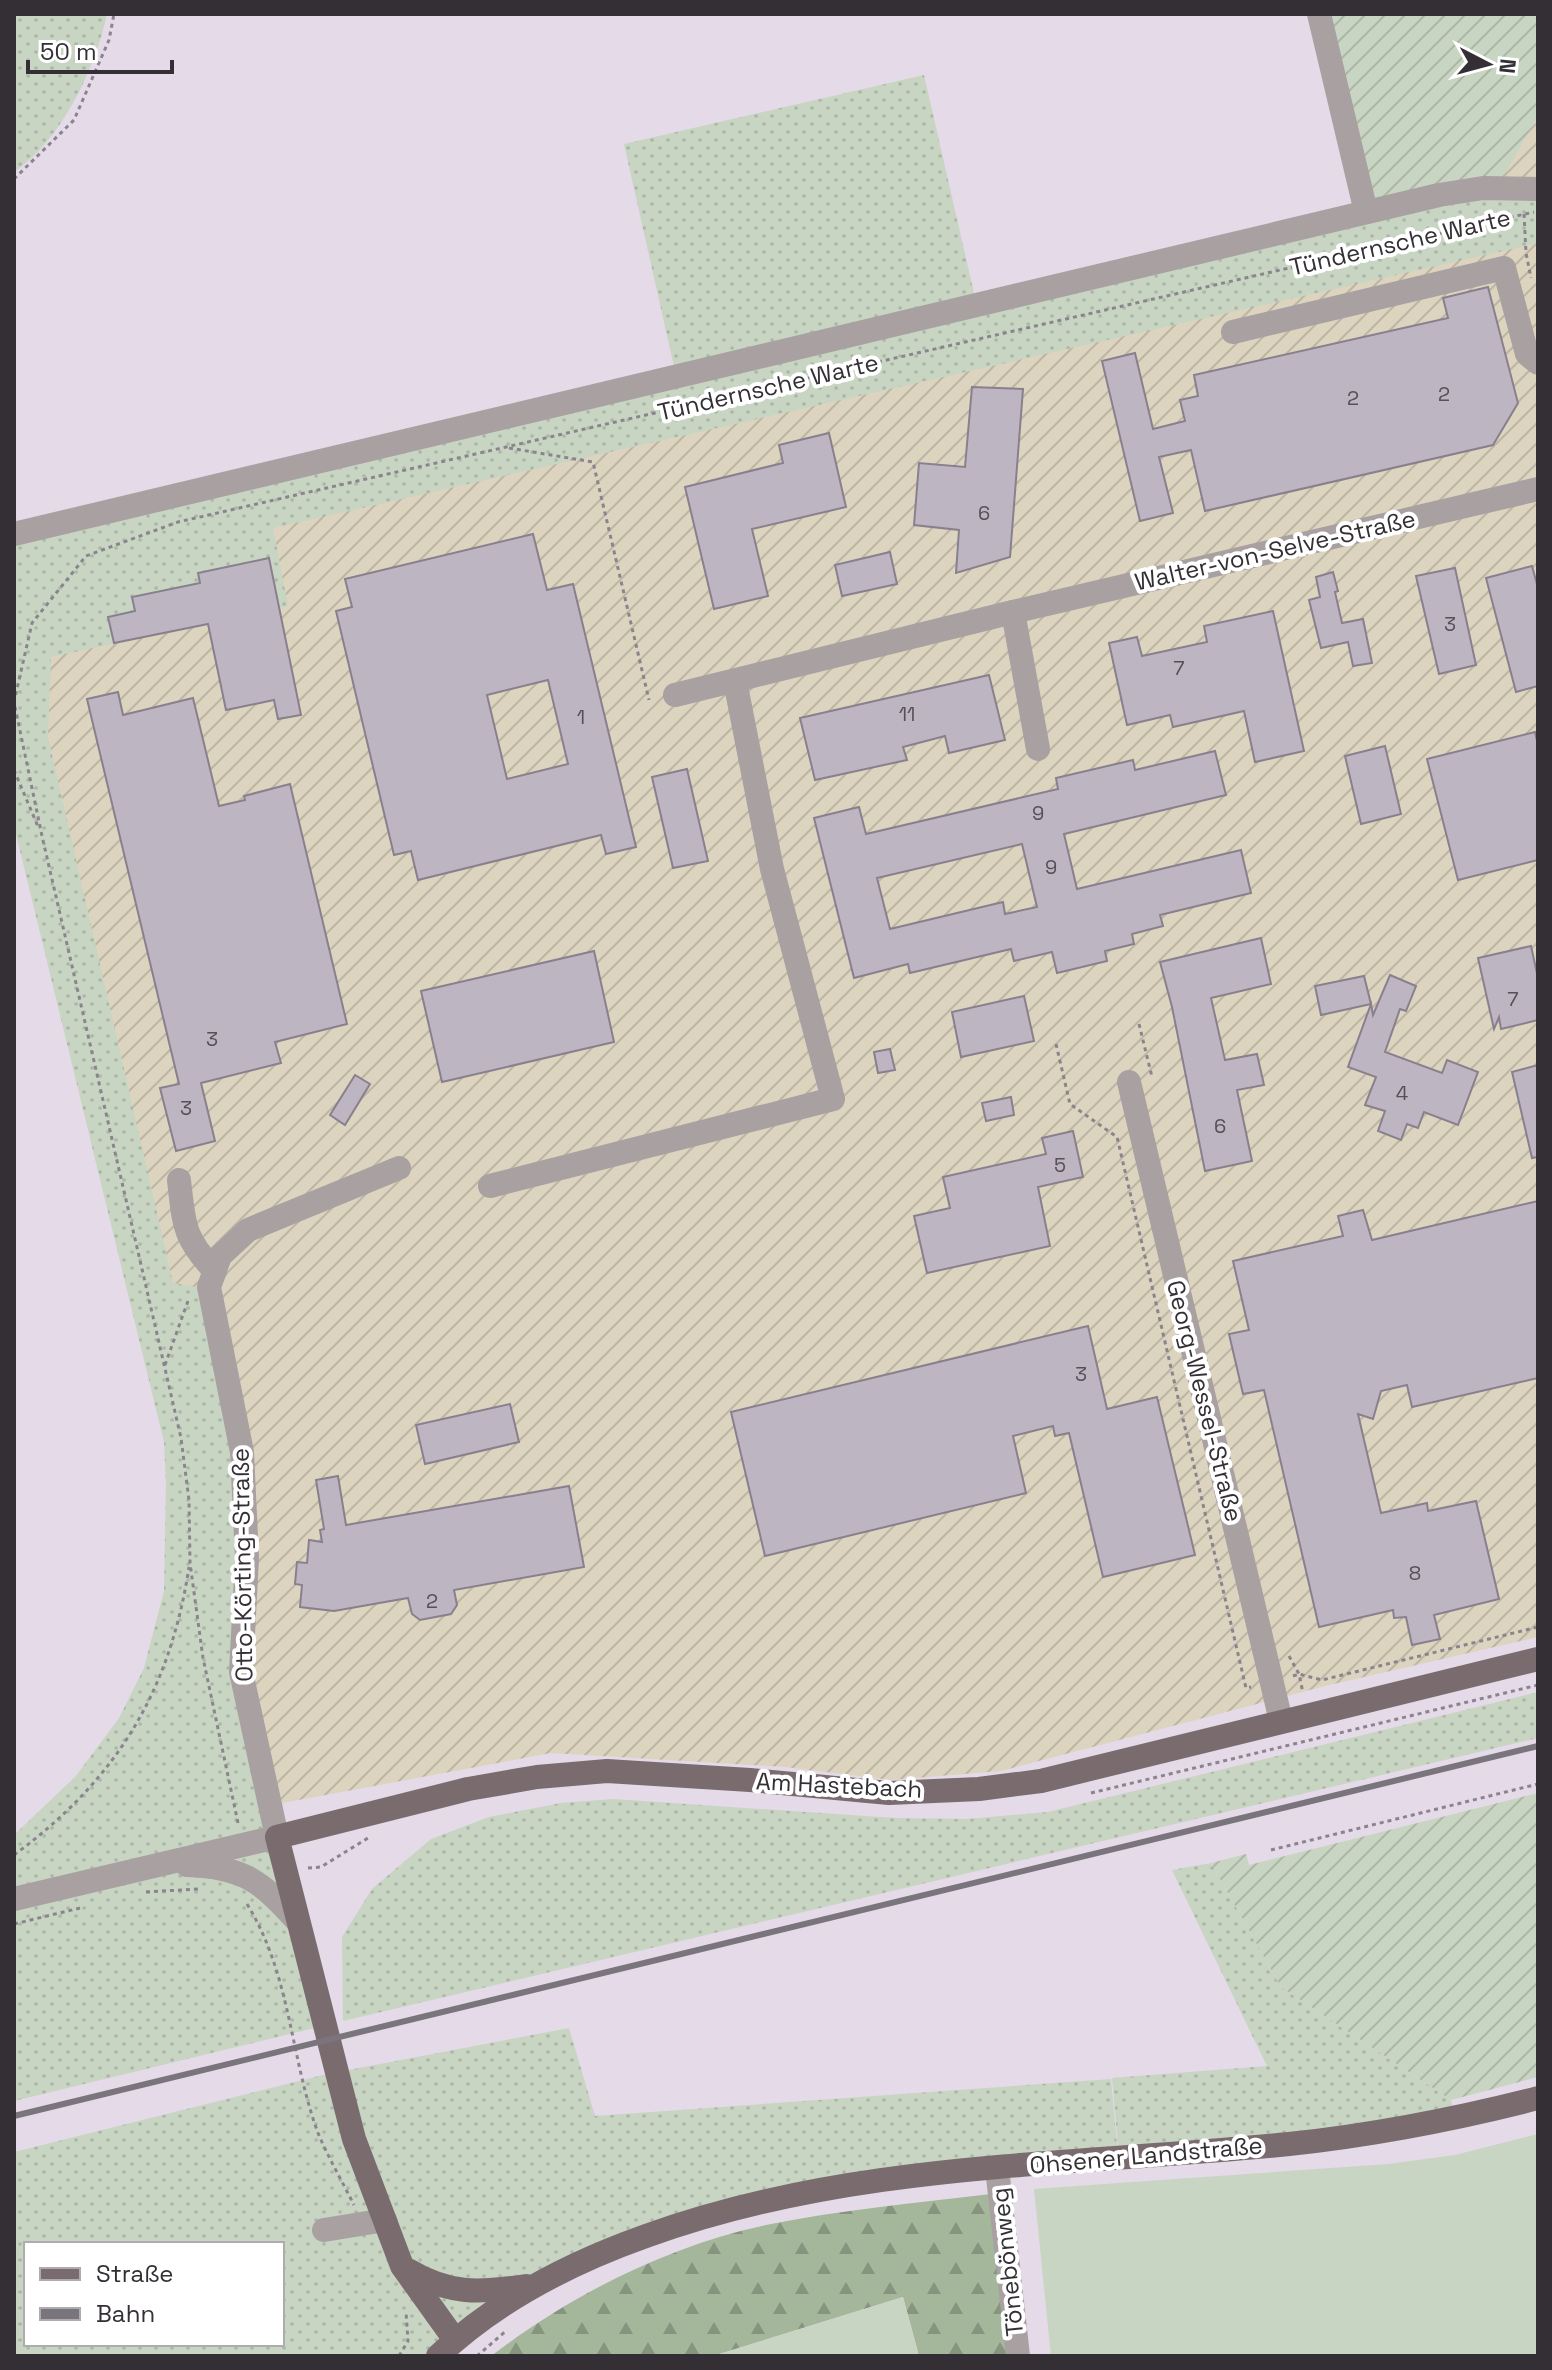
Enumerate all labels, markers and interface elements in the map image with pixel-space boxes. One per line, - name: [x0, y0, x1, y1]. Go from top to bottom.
- scale bar: [28, 24, 172, 74]
- north arrow: [1448, 24, 1528, 104]
- text: 50 m: [40, 36, 97, 67]
- text: N: [1493, 57, 1523, 75]
- street label: Tündernsche Warte: [1287, 202, 1513, 282]
- street label: Tündernsche Warte: [655, 347, 881, 427]
- house number: 2: [1438, 381, 1450, 407]
- house number: 2: [1347, 385, 1359, 411]
- house number: 6: [978, 500, 990, 526]
- street label: Walter-von-Selve-Straße: [1132, 503, 1418, 597]
- house number: 3: [1444, 611, 1456, 637]
- house number: 7: [1173, 655, 1185, 681]
- house number: 11: [899, 701, 915, 727]
- house number: 1: [577, 704, 585, 730]
- house number: 9: [1032, 800, 1044, 826]
- house number: 9: [1045, 854, 1057, 880]
- house number: 7: [1507, 986, 1519, 1012]
- house number: 3: [206, 1026, 218, 1052]
- house number: 4: [1396, 1080, 1408, 1106]
- house number: 3: [180, 1095, 192, 1121]
- house number: 6: [1214, 1113, 1226, 1139]
- house number: 5: [1054, 1152, 1066, 1178]
- street label: Georg-Wessel-Straße: [1160, 1277, 1250, 1525]
- house number: 3: [1075, 1361, 1087, 1387]
- street label: Otto-Körting-Straße: [224, 1448, 260, 1682]
- house number: 8: [1409, 1560, 1421, 1586]
- house number: 2: [426, 1588, 438, 1614]
- street label: Am Hastebach: [755, 1765, 923, 1805]
- street label: Ohsener Landstraße: [1028, 2129, 1264, 2181]
- street label: Tönebönweg: [984, 2186, 1030, 2338]
- legend: [24, 2242, 284, 2346]
- text: Straße: [96, 2258, 173, 2289]
- text: Bahn: [96, 2298, 155, 2329]

